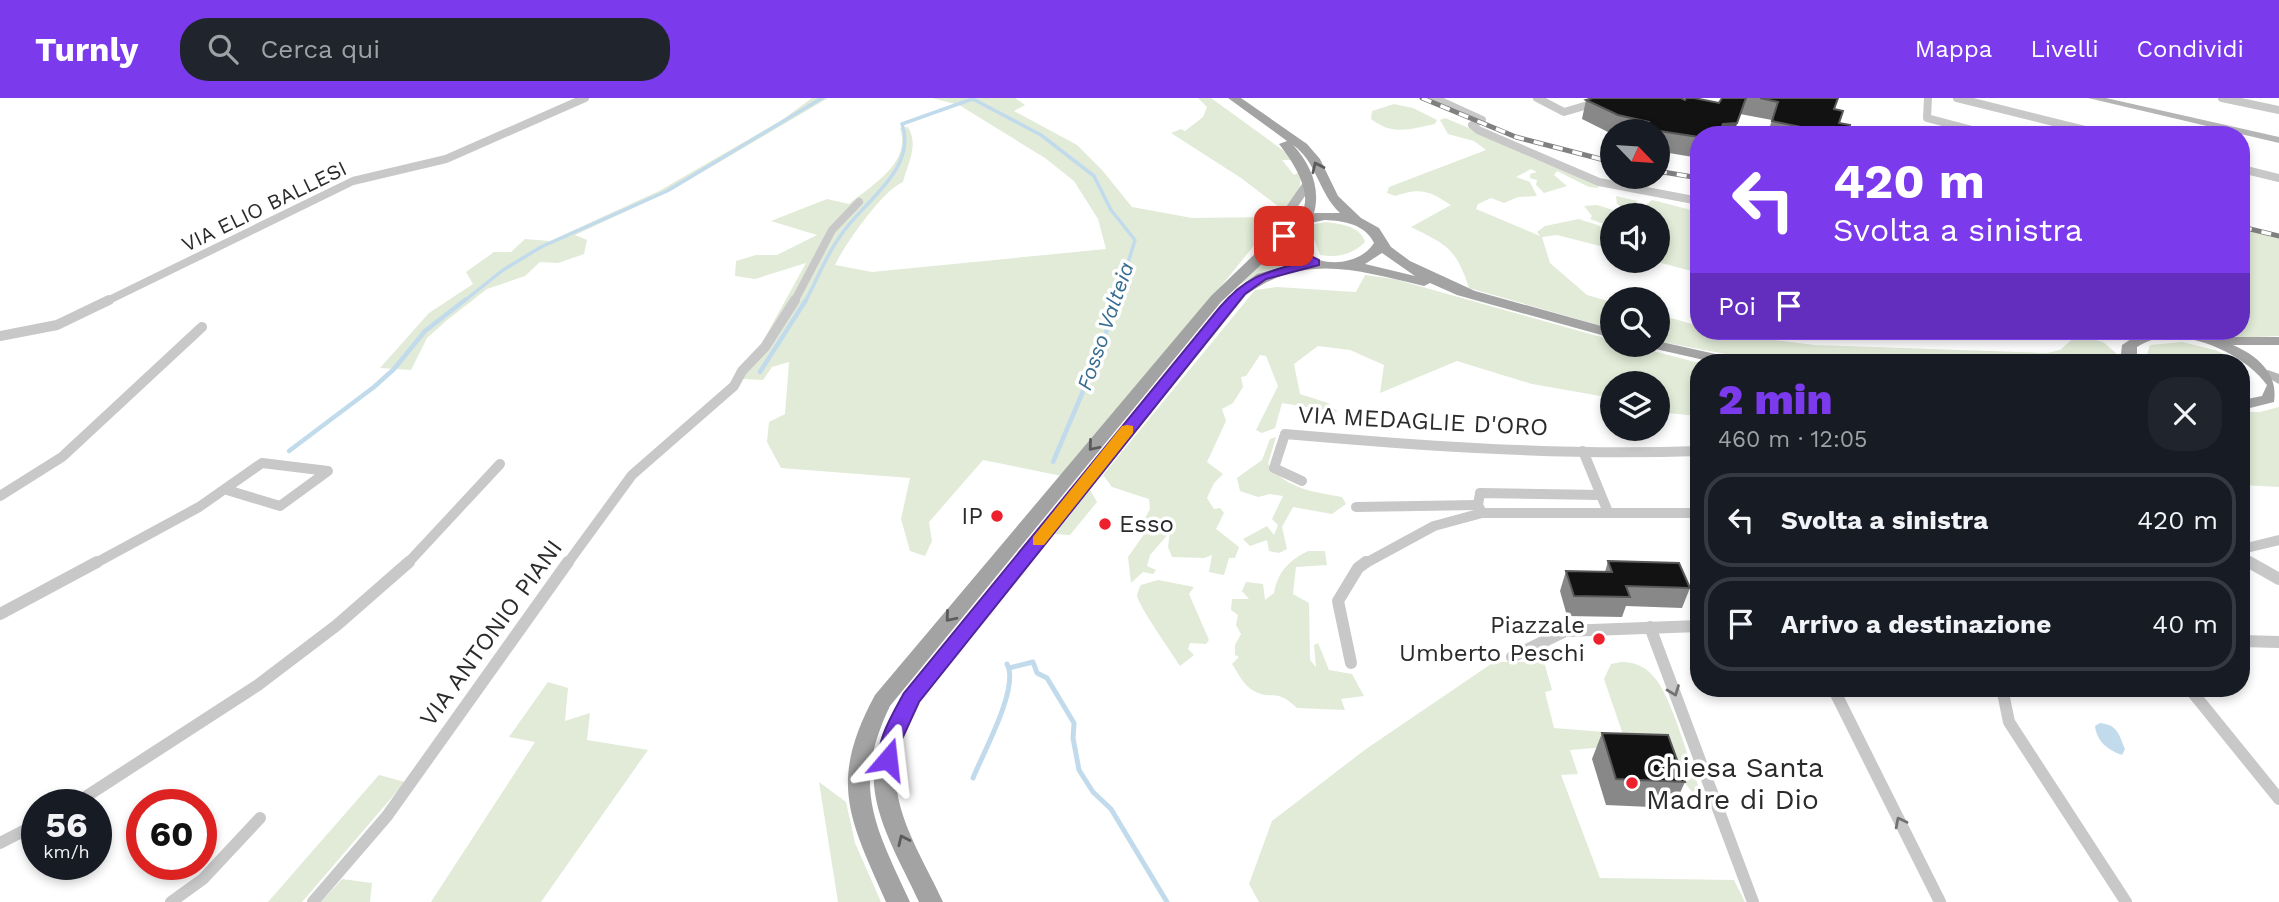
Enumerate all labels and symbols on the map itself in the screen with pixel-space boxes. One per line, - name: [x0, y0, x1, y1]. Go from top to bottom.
- north arrow: [1600, 119, 1670, 189]
- street label: VIA ELIO BALLESI: [177, 155, 351, 257]
- one-way arrow: [1311, 162, 1325, 174]
- pin: [1254, 206, 1314, 266]
- water label: Fosso Valteia: [1071, 259, 1139, 393]
- street label: VIA MEDAGLIE D'ORO: [1297, 400, 1549, 442]
- one-way arrow: [1089, 438, 1102, 450]
- place label: IP: [961, 502, 983, 530]
- marker: IP: [989, 508, 1005, 524]
- place label: Esso: [1119, 510, 1174, 538]
- marker: Esso: [1097, 516, 1113, 532]
- street label: VIA ANTONIO PIANI: [414, 534, 568, 732]
- one-way arrow: [946, 609, 958, 622]
- place label: Piazzale Umberto Peschi: [1399, 611, 1585, 667]
- marker: Piazzale Umberto Peschi: [1591, 631, 1607, 647]
- one-way arrow: [1666, 685, 1680, 697]
- position arrow: [851, 722, 925, 796]
- place label: Chiesa Santa Madre di Dio: [1646, 751, 1824, 816]
- marker: Chiesa Santa Madre di Dio: [1624, 775, 1640, 791]
- speed limit sign: 60: [126, 789, 217, 880]
- one-way arrow: [1894, 817, 1908, 829]
- one-way arrow: [897, 835, 911, 847]

